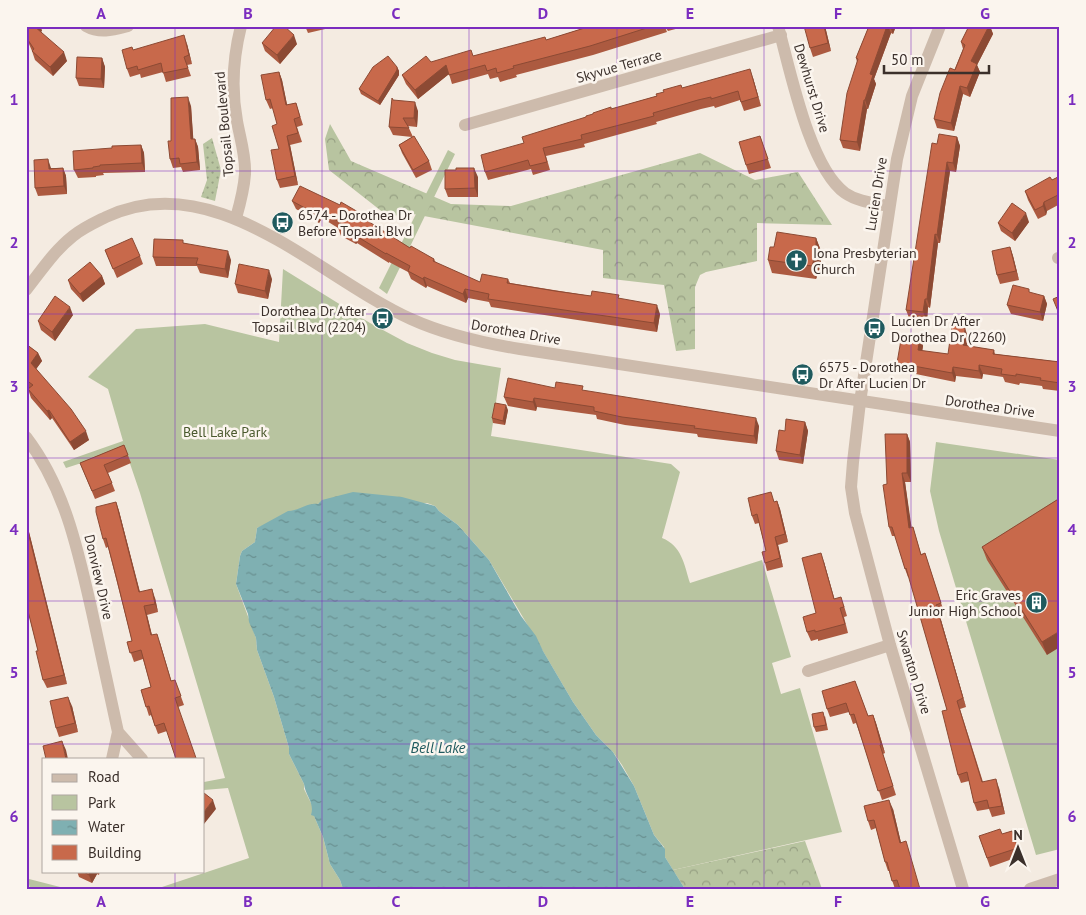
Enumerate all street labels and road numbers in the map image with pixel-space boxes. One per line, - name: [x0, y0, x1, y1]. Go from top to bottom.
- street label: Dewhurst Drive: [790, 41, 834, 135]
- street label: Skyvue Terrace: [574, 45, 664, 87]
- street label: Topsail Boulevard: [210, 71, 238, 177]
- street label: Lucien Drive: [861, 156, 891, 232]
- street label: Dorothea Drive: [470, 315, 562, 349]
- street label: Dorothea Drive: [944, 391, 1036, 421]
- street label: Donview Drive: [80, 533, 118, 621]
- street label: Swanton Drive: [893, 628, 935, 716]

